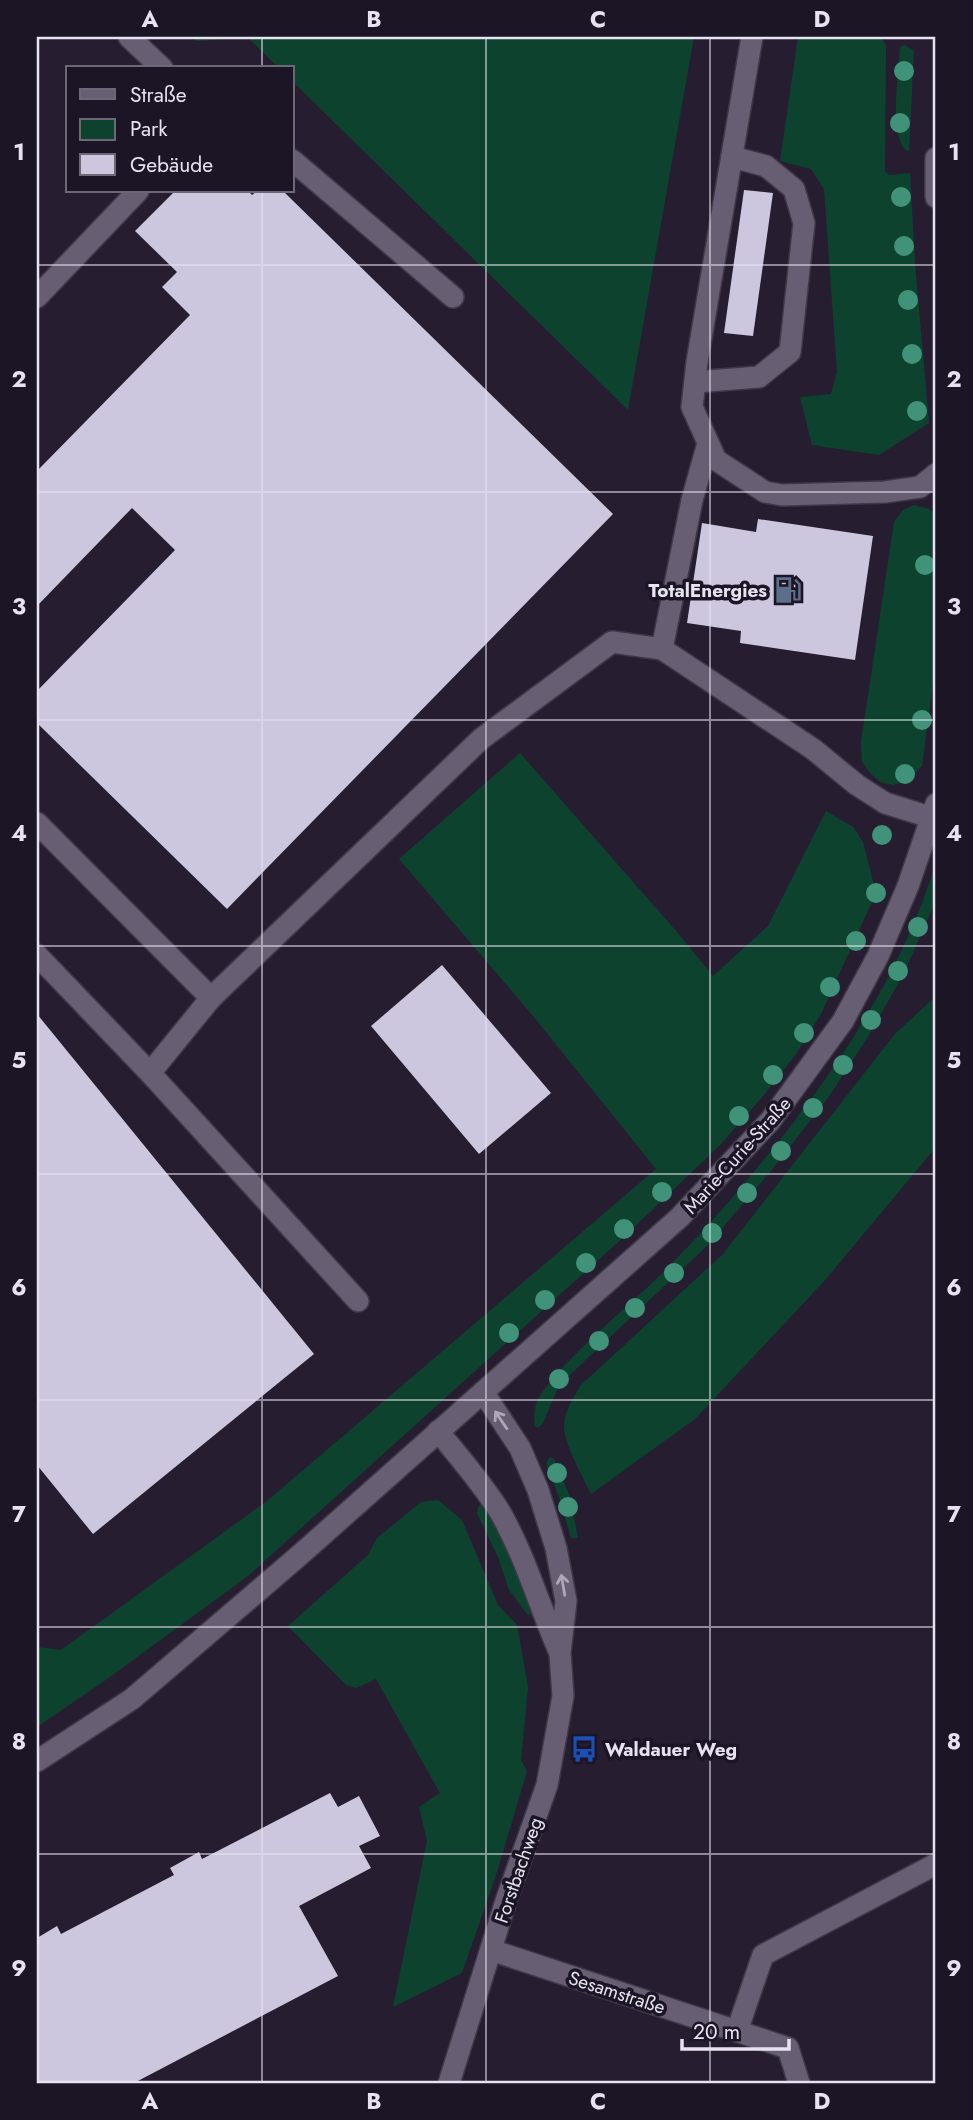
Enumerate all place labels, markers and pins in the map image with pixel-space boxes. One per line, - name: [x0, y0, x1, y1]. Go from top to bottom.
- fuel station icon: TotalEnergies: [773, 575, 803, 605]
- place label: TotalEnergies: [648, 577, 767, 604]
- bus stop icon: Waldauer Weg: [569, 1734, 599, 1764]
- place label: Waldauer Weg: [605, 1736, 737, 1763]

